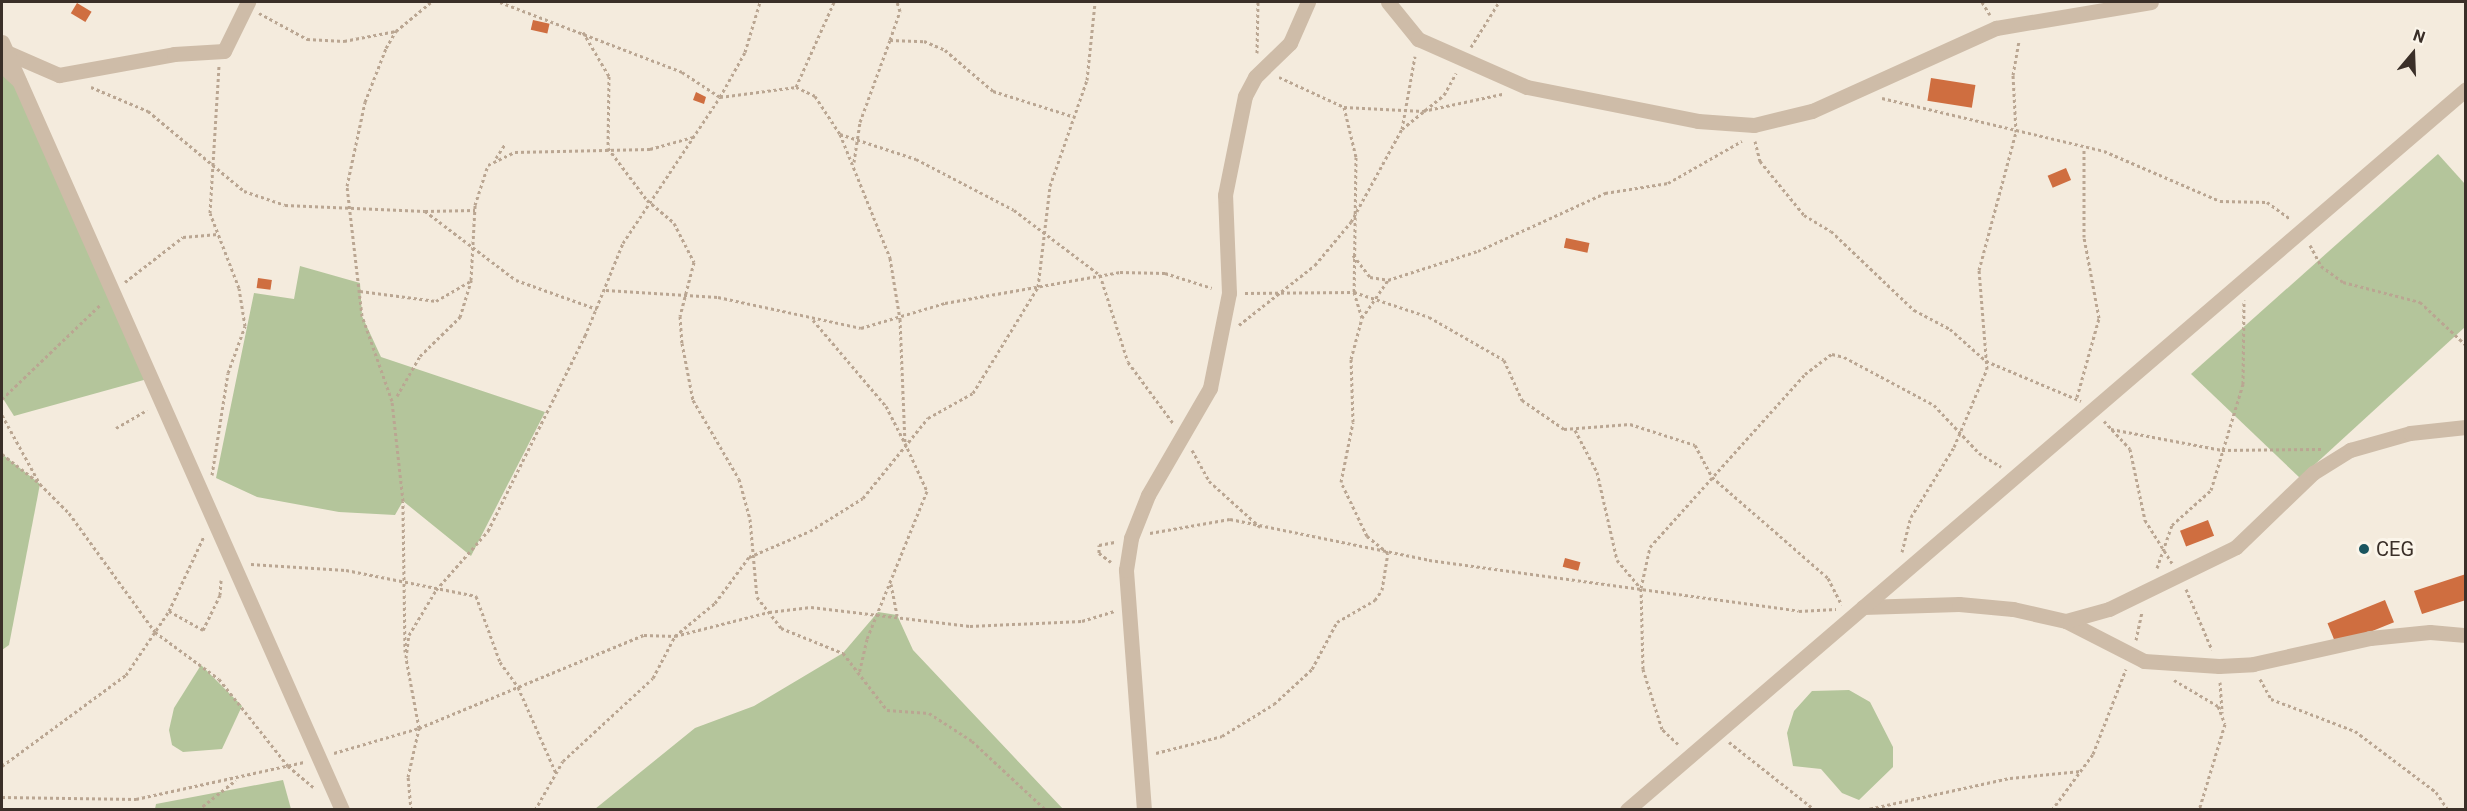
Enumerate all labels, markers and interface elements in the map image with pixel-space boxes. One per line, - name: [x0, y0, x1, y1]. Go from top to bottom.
- north arrow: [2383, 24, 2443, 84]
- text: N: [2411, 26, 2427, 47]
- place label: CEG: [2376, 537, 2414, 561]
- marker: CEG: [2357, 542, 2371, 556]

